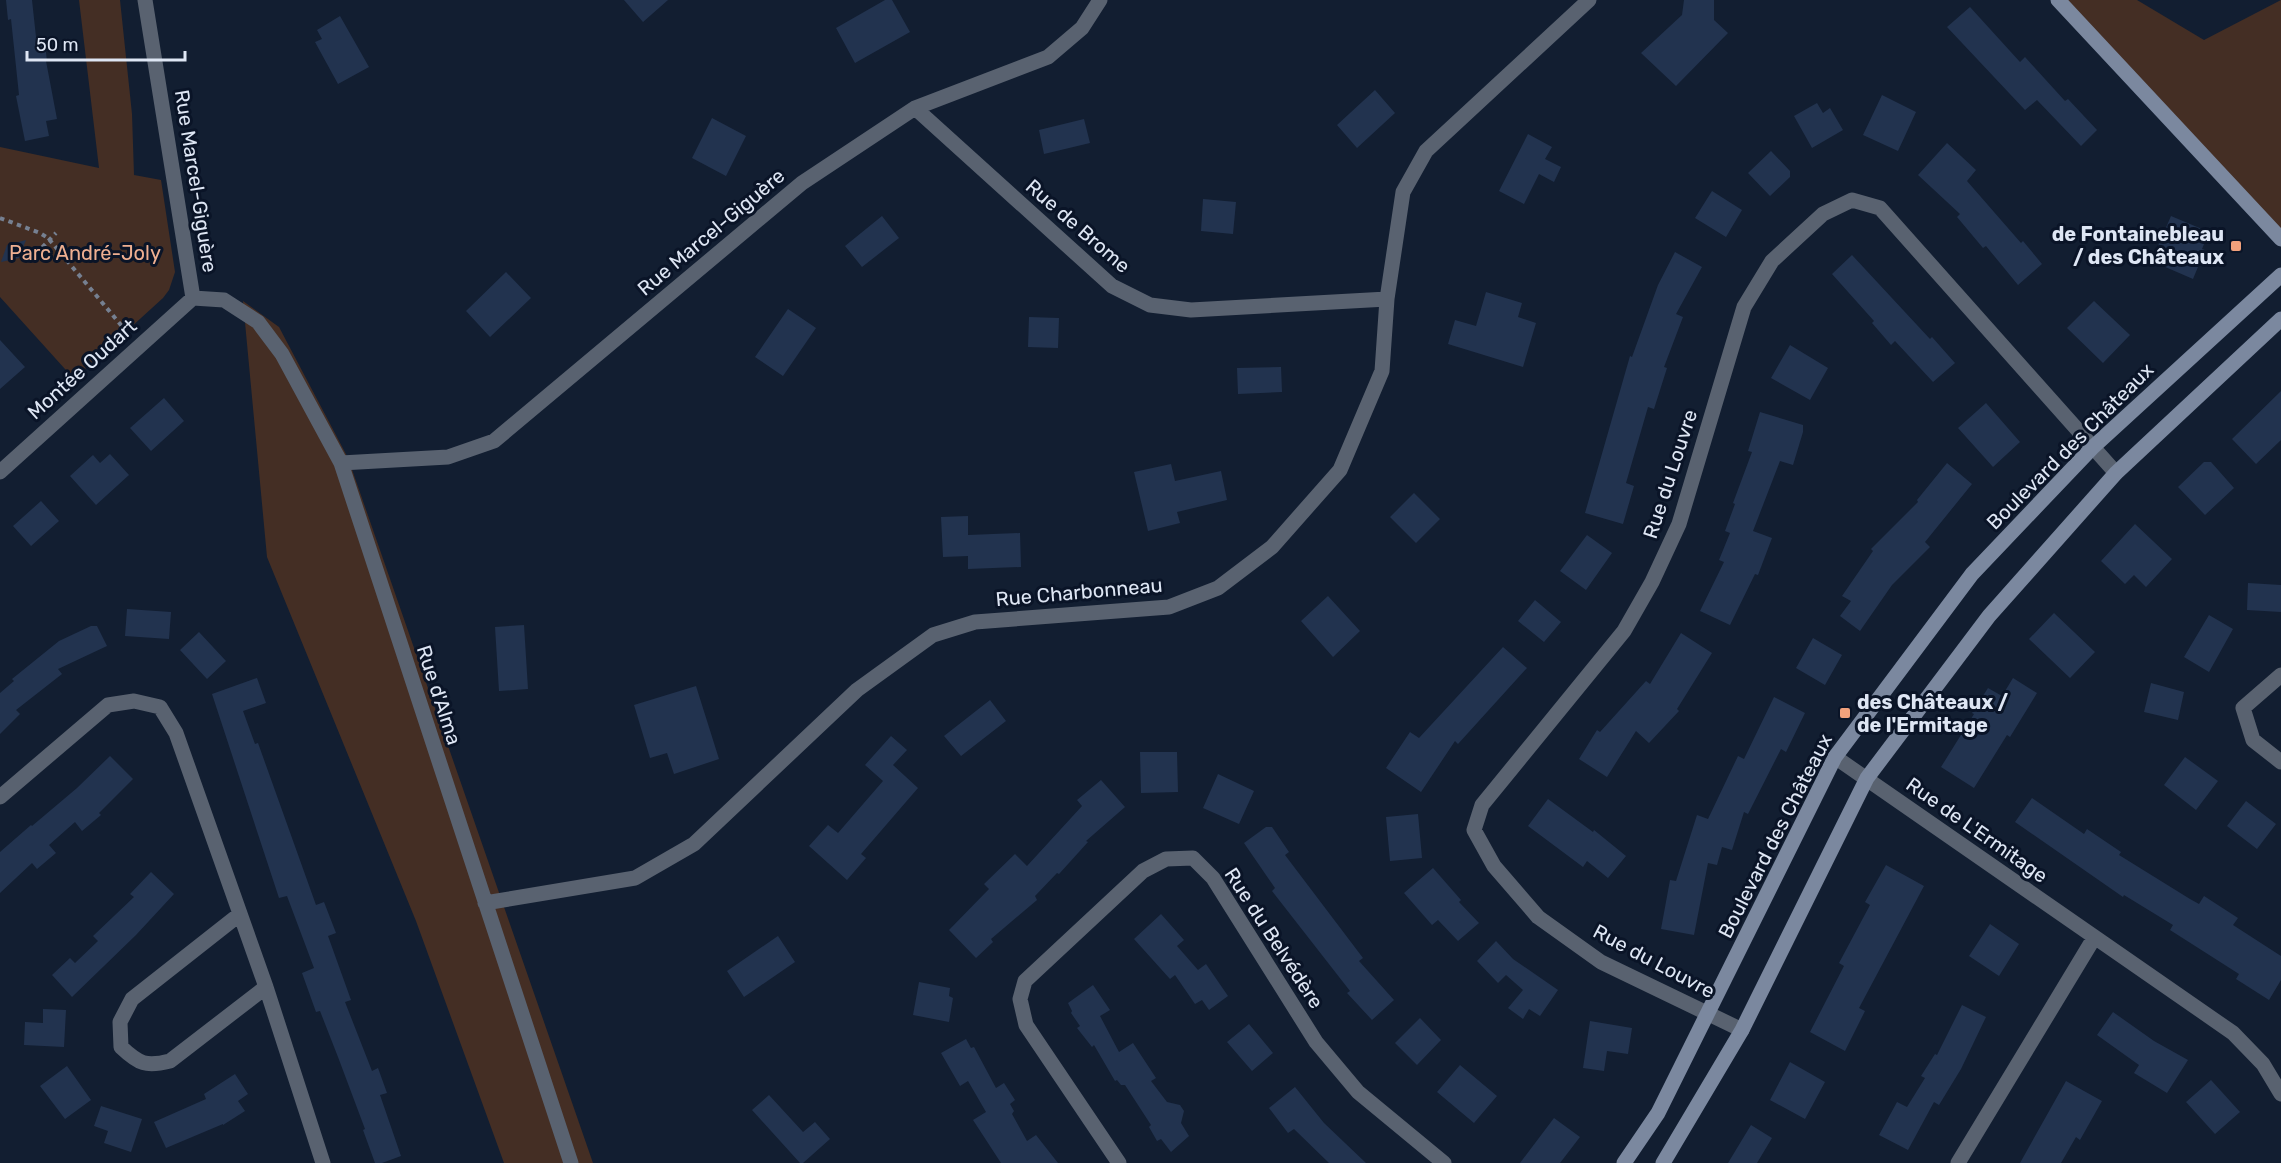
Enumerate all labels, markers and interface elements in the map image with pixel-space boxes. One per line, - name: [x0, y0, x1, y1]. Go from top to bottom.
- scale bar: [27, 24, 184, 62]
- text: 50 m: [36, 34, 79, 56]
- street label: Rue Marcel-Giguère: [170, 88, 222, 274]
- street label: Rue Marcel-Giguère: [633, 163, 789, 301]
- street label: Rue de Brome: [1021, 174, 1135, 278]
- place label: de Fontainebleau / des Châteaux: [2052, 222, 2224, 269]
- marker: de Fontainebleau / des Châteaux: [2229, 239, 2243, 253]
- park label: Parc André-Joly: [9, 241, 161, 265]
- street label: Montée Oudart: [23, 314, 142, 424]
- street label: Boulevard des Châteaux: [1982, 357, 2159, 534]
- street label: Rue du Louvre: [1638, 406, 1702, 542]
- street label: Rue Charbonneau: [995, 573, 1163, 611]
- street label: Rue d'Alma: [412, 642, 466, 748]
- place label: des Châteaux / de l'Ermitage: [1857, 690, 2008, 737]
- marker: des Châteaux / de l'Ermitage: [1838, 706, 1852, 720]
- street label: Boulevard des Châteaux: [1713, 730, 1837, 942]
- street label: Rue de L'Ermitage: [1902, 772, 2052, 888]
- street label: Rue du Belvédère: [1220, 863, 1328, 1013]
- street label: Rue du Louvre: [1589, 919, 1719, 1003]

